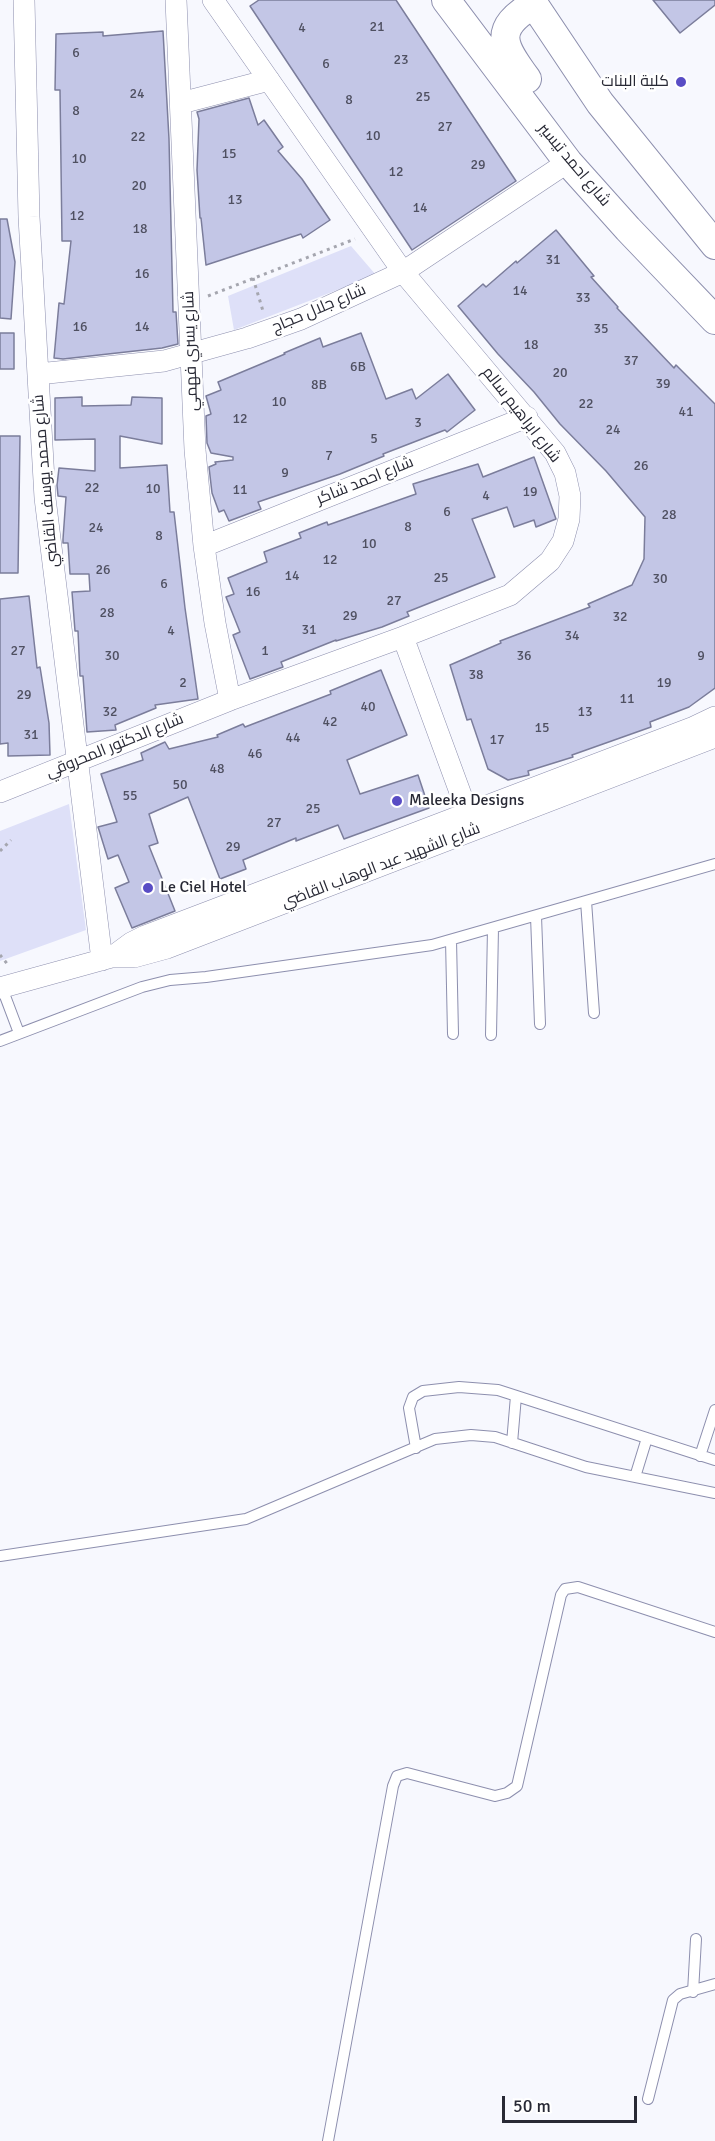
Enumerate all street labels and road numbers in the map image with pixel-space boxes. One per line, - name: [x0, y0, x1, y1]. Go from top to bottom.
- street label: شارع احمد تيسير: [534, 119, 614, 211]
- street label: شارع جلال حجاج: [269, 280, 369, 338]
- street label: شارع يسري فهمي: [179, 291, 203, 411]
- street label: شارع ابراهيم سالم: [478, 363, 564, 467]
- street label: شارع محمد يوسف القاضي: [29, 394, 63, 568]
- street label: شارع احمد شاكر: [314, 453, 416, 509]
- street label: شارع الدكتور المحروقي: [43, 710, 187, 782]
- street label: شارع الشهيد عبد الوهاب القاضي: [279, 819, 483, 913]

